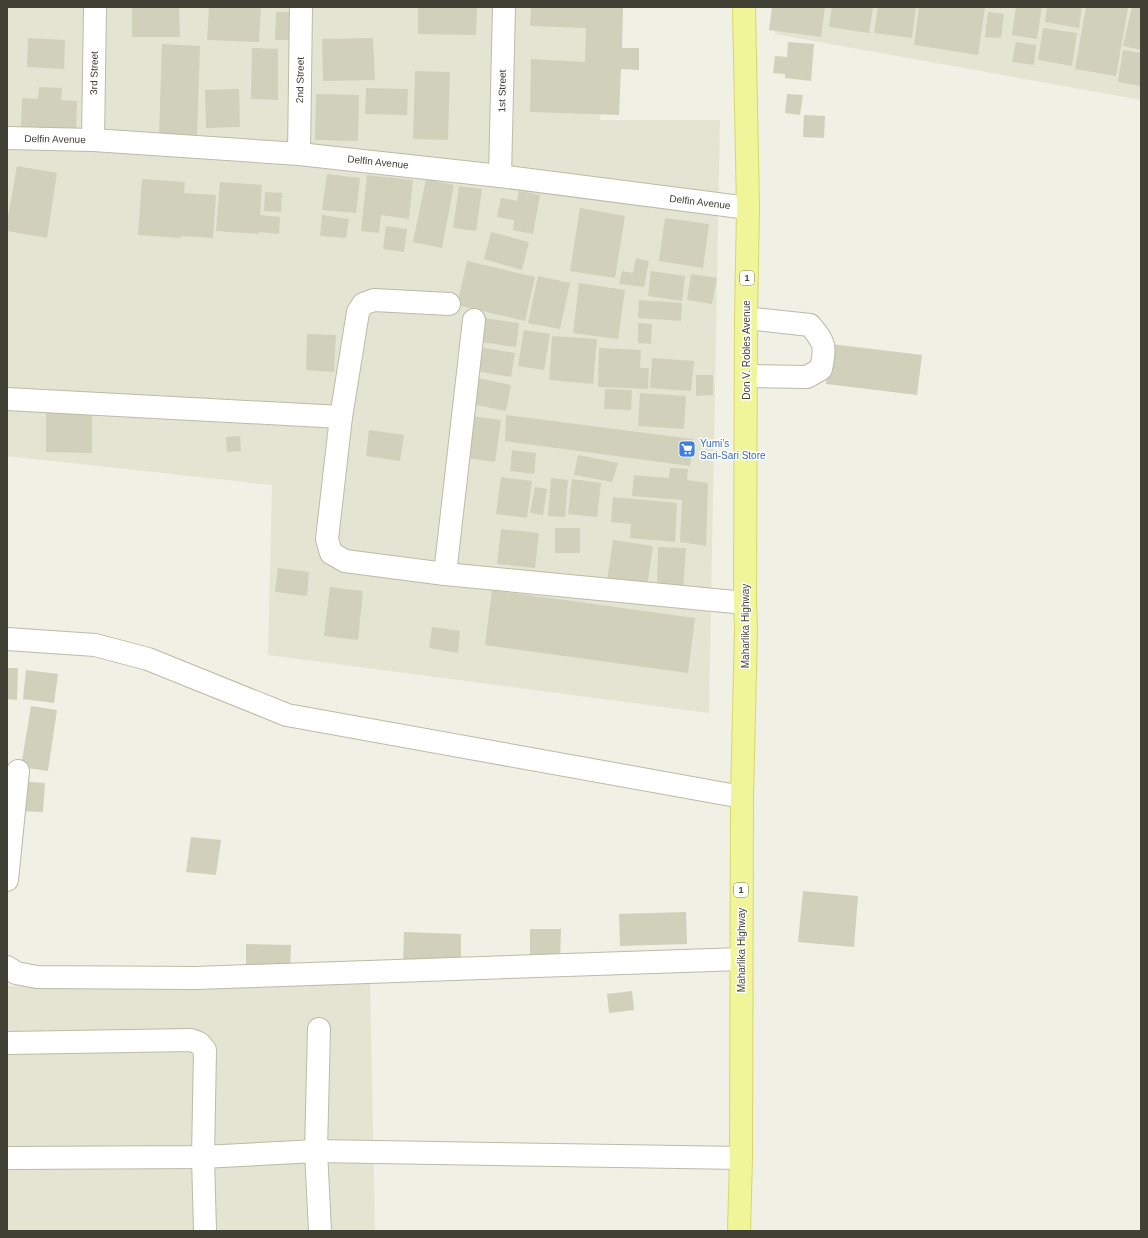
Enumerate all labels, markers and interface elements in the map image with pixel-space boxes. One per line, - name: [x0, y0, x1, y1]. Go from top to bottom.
- street label: 3rd Street: [88, 51, 100, 95]
- street label: 2nd Street: [294, 57, 306, 103]
- street label: 1st Street: [496, 69, 508, 112]
- street label: Delfin Avenue: [24, 133, 86, 145]
- street label: Delfin Avenue: [347, 153, 410, 171]
- street label: Delfin Avenue: [669, 193, 732, 211]
- road number: 1: [740, 271, 754, 285]
- street label: Don V. Robles Avenue: [741, 300, 752, 400]
- place label: Yumi’s Sari-Sari Store: [700, 438, 766, 461]
- supermarket icon: Yumi’s Sari-Sari Store: [677, 439, 697, 459]
- street label: Maharlika Highway: [740, 584, 751, 668]
- road number: 1: [734, 883, 748, 897]
- street label: Maharlika Highway: [736, 908, 747, 992]

